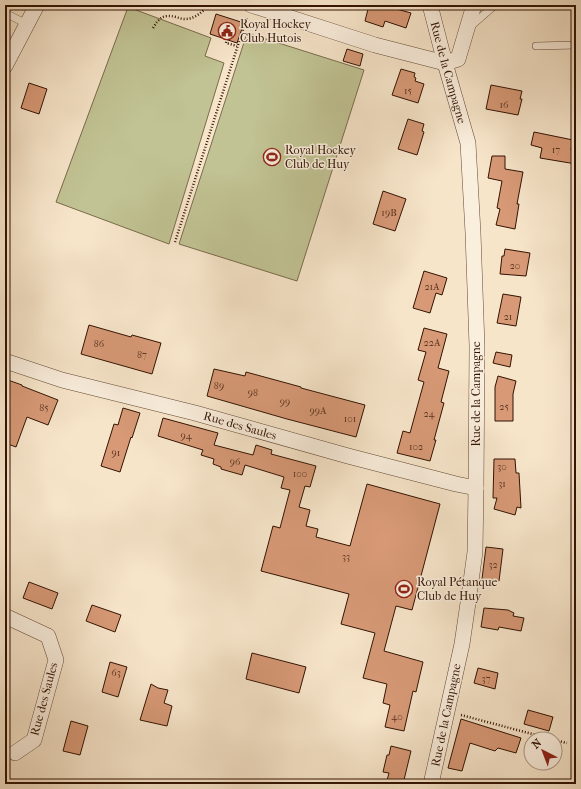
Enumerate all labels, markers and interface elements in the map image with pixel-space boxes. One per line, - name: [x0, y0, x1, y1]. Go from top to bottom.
- place label: Royal Hockey Club Hutois: [240, 17, 311, 45]
- street label: Rue de la Campagne: [428, 20, 469, 125]
- public building icon: Royal Hockey Club Hutois: [217, 21, 237, 41]
- house number: 15: [404, 85, 412, 97]
- house number: 16: [500, 99, 509, 111]
- place label: Royal Hockey Club de Huy: [285, 143, 356, 171]
- house number: 17: [552, 144, 560, 156]
- sports icon: Royal Hockey Club de Huy: [262, 147, 282, 167]
- house number: 19B: [381, 207, 397, 219]
- house number: 20: [510, 260, 520, 272]
- house number: 21A: [424, 281, 440, 293]
- house number: 21: [504, 311, 512, 323]
- house number: 22A: [424, 337, 441, 349]
- house number: 86: [94, 338, 105, 350]
- street label: Rue de la Campagne: [469, 341, 483, 447]
- house number: 87: [137, 349, 147, 361]
- house number: 89: [214, 380, 224, 392]
- house number: 98: [248, 387, 258, 399]
- house number: 99: [280, 396, 290, 408]
- house number: 25: [499, 401, 509, 413]
- house number: 85: [39, 402, 49, 414]
- house number: 99A: [310, 405, 327, 417]
- house number: 24: [423, 408, 436, 420]
- street label: Rue des Saules: [202, 409, 279, 443]
- house number: 101: [344, 413, 356, 425]
- house number: 94: [180, 430, 193, 442]
- house number: 102: [409, 441, 423, 453]
- house number: 91: [112, 447, 120, 459]
- house number: 96: [230, 456, 241, 468]
- house number: 30: [497, 461, 507, 473]
- house number: 100: [293, 468, 307, 480]
- house number: 31: [498, 478, 506, 490]
- house number: 33: [342, 551, 350, 563]
- house number: 32: [488, 559, 498, 571]
- place label: Royal Pétanque Club de Huy: [417, 575, 498, 603]
- sports icon: Royal Pétanque Club de Huy: [394, 579, 414, 599]
- street label: Rue des Saules: [27, 660, 61, 737]
- street label: Rue de la Campagne: [428, 662, 464, 768]
- house number: 63: [111, 667, 121, 679]
- house number: 37: [482, 673, 491, 685]
- house number: 40: [391, 711, 403, 723]
- north arrow: [523, 731, 563, 771]
- text: N: [529, 736, 545, 752]

